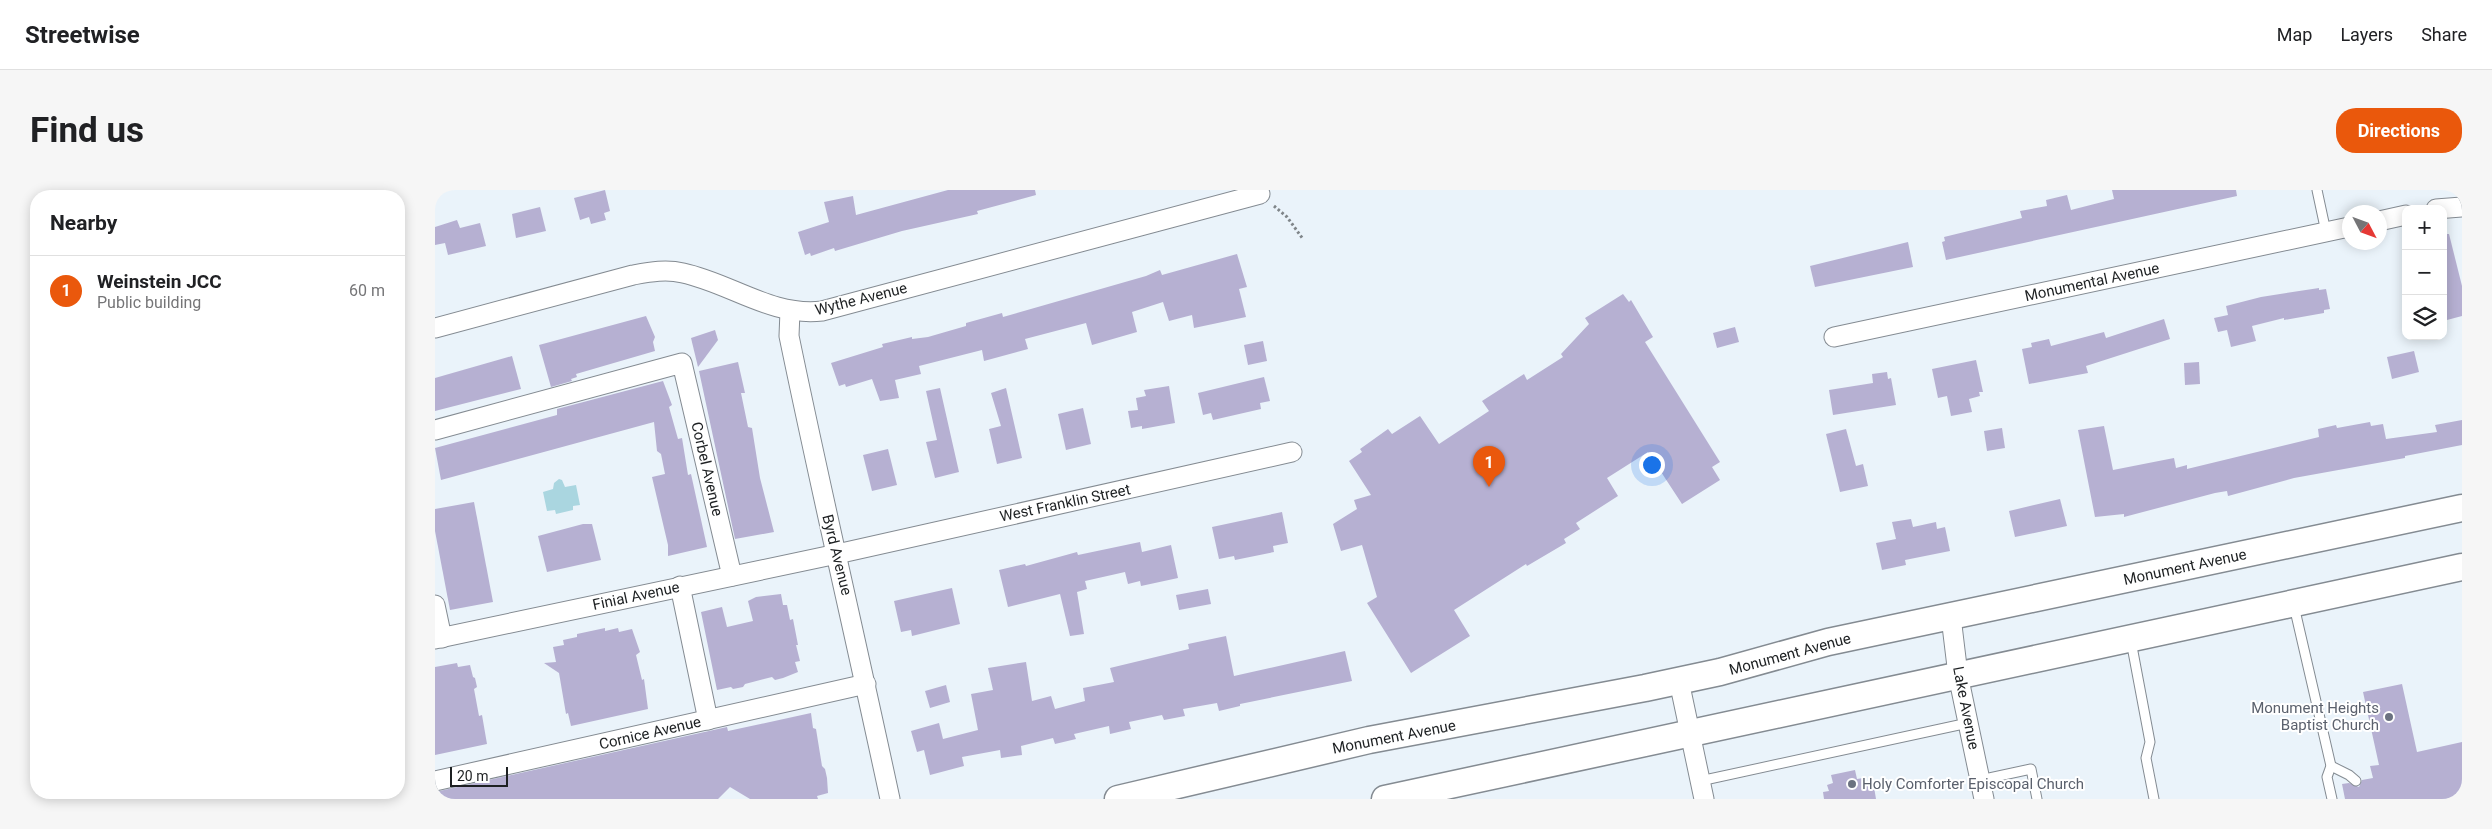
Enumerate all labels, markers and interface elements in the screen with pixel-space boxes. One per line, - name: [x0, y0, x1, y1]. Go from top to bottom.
- text: Streetwise: [25, 21, 140, 49]
- text: Map: [2277, 24, 2312, 45]
- text: Layers: [2340, 24, 2393, 45]
- text: Share: [2421, 24, 2467, 45]
- button: Directions: [2336, 108, 2462, 153]
- text: Find us: [30, 110, 144, 151]
- north arrow: [2342, 205, 2387, 250]
- map controls: [2402, 205, 2447, 340]
- button: +: [2402, 205, 2447, 250]
- text: Nearby: [50, 211, 117, 235]
- button: −: [2402, 250, 2447, 295]
- street label: Monumental Avenue: [2023, 259, 2161, 305]
- text: Weinstein JCC: [97, 270, 222, 293]
- street label: Wythe Avenue: [813, 279, 909, 319]
- text: 1: [61, 281, 71, 300]
- text: 60 m: [349, 281, 385, 300]
- text: Public building: [97, 293, 201, 312]
- button: layers: [2402, 295, 2447, 340]
- street label: Corbel Avenue: [687, 420, 727, 518]
- pin: 1: [1473, 446, 1505, 487]
- your location: [1639, 452, 1665, 478]
- street label: West Franklin Street: [998, 480, 1132, 526]
- street label: Byrd Avenue: [818, 513, 856, 597]
- street label: Monument Avenue: [2122, 545, 2248, 589]
- street label: Finial Avenue: [591, 578, 681, 614]
- street label: Monument Avenue: [1727, 629, 1853, 679]
- street label: Lake Avenue: [1949, 665, 1983, 751]
- place label: Monument Heights Baptist Church: [2251, 699, 2379, 734]
- marker: Monument Heights Baptist Church: [2383, 711, 2395, 723]
- street label: Cornice Avenue: [597, 713, 703, 753]
- street label: Monument Avenue: [1331, 716, 1457, 758]
- scale bar: [450, 764, 507, 787]
- text: 20 m: [457, 768, 489, 784]
- place label: Holy Comforter Episcopal Church: [1862, 775, 2084, 793]
- marker: Holy Comforter Episcopal Church: [1846, 778, 1858, 790]

